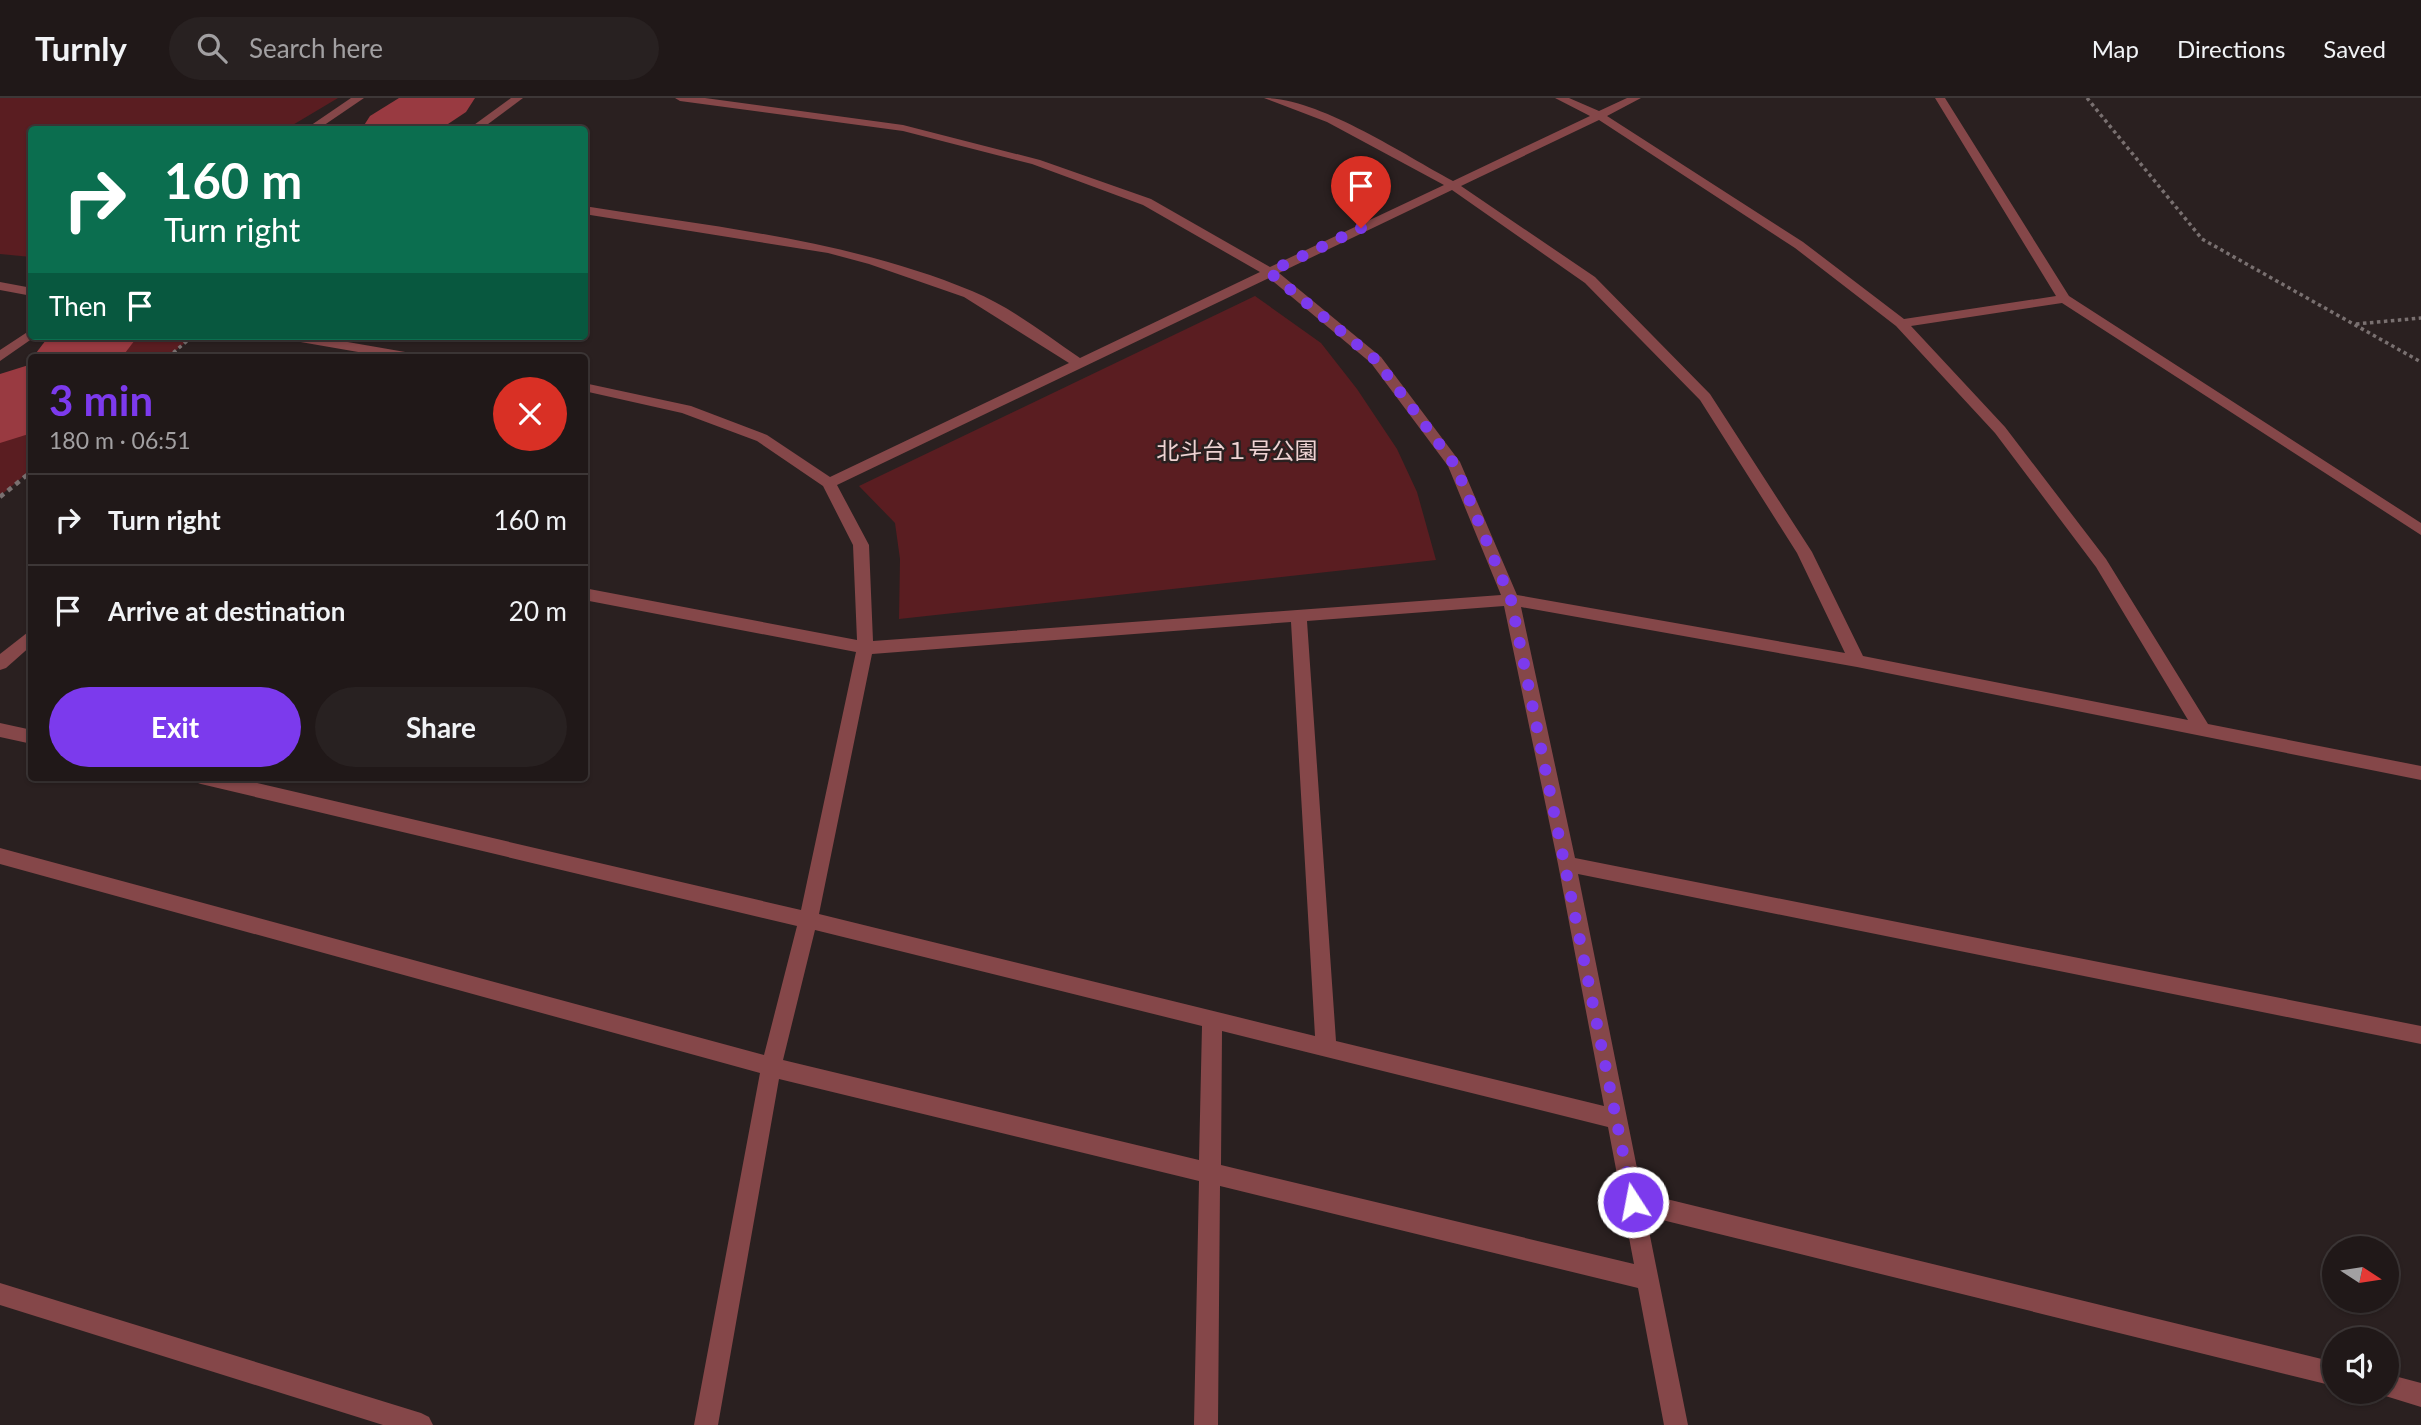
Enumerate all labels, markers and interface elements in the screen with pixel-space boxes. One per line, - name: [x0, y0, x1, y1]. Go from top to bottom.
- search box: [169, 17, 659, 80]
- text: Turnly: [35, 28, 127, 68]
- icon: search: [193, 29, 231, 67]
- text: Search here: [249, 32, 383, 64]
- text: Map: [2092, 34, 2139, 63]
- text: Directions: [2177, 34, 2285, 63]
- text: Saved: [2323, 34, 2386, 63]
- text: 160 m: [164, 151, 302, 209]
- icon: right: [49, 154, 140, 245]
- pin: [1331, 156, 1391, 228]
- icon: arrive: [1342, 167, 1380, 205]
- text: Turn right: [164, 210, 300, 249]
- icon: arrive: [121, 287, 159, 325]
- text: Then: [49, 290, 107, 322]
- text: 3 min: [49, 375, 153, 425]
- button: close: [493, 377, 567, 451]
- text: 180 m · 06:51: [49, 426, 191, 454]
- park label: 北斗台１号公園: [1157, 436, 1318, 464]
- icon: right: [49, 501, 87, 539]
- text: Turn right: [108, 504, 221, 536]
- text: 160 m: [494, 504, 567, 536]
- icon: arrive: [49, 592, 87, 630]
- text: Arrive at destination: [108, 595, 345, 627]
- text: 20 m: [509, 595, 567, 627]
- button: Exit: [49, 687, 301, 767]
- button: Share: [315, 687, 567, 767]
- position arrow: [1596, 1165, 1670, 1239]
- north arrow: [2322, 1236, 2399, 1312]
- map controls: [2322, 1236, 2399, 1404]
- button: sound: [2322, 1327, 2399, 1404]

